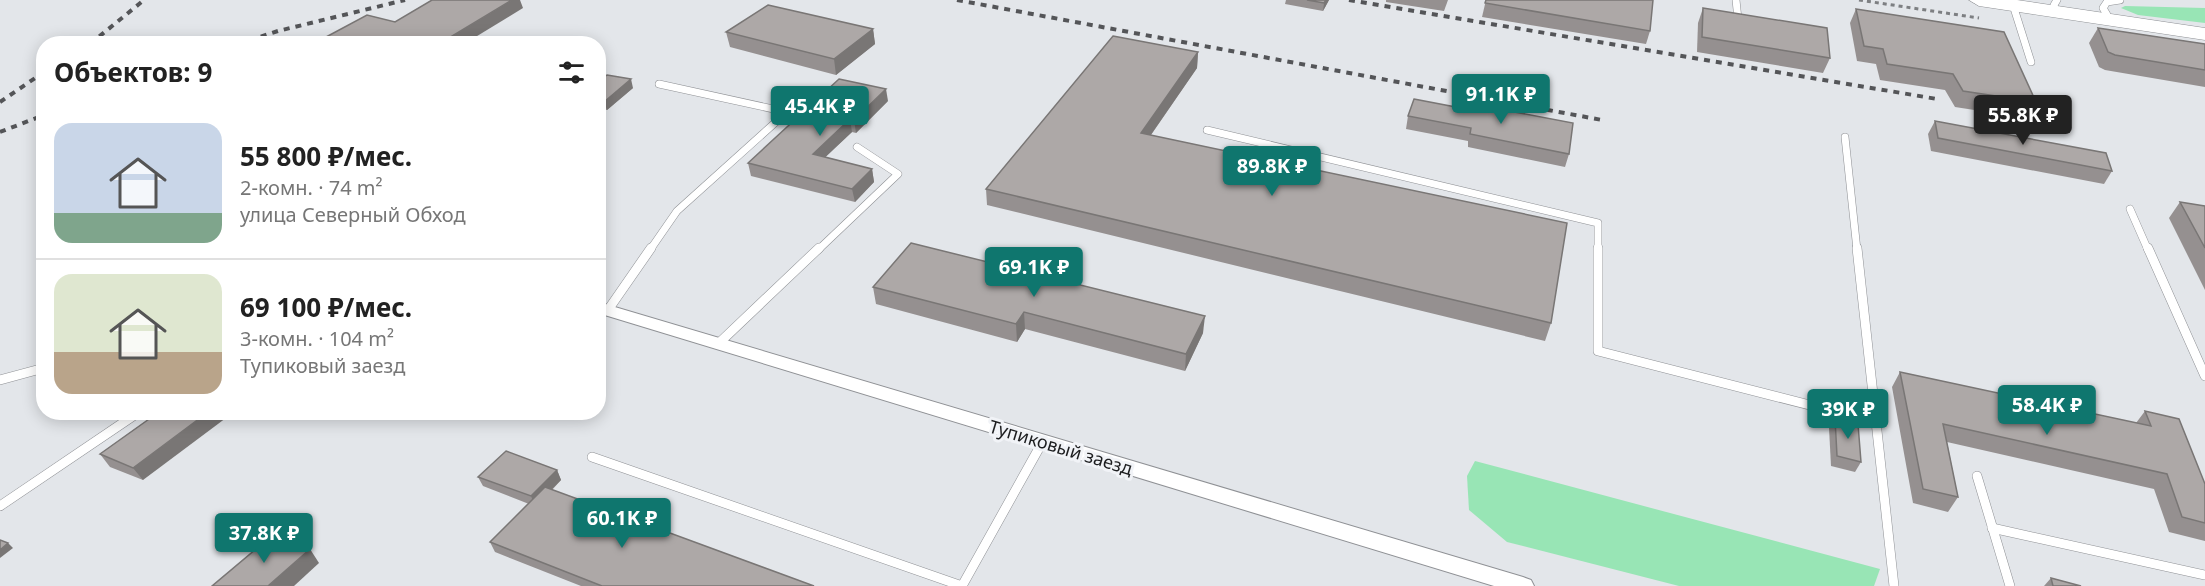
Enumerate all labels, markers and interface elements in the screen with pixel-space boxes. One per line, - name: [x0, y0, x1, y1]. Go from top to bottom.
- text: Объектов: 9: [54, 54, 212, 90]
- icon: filters: [555, 56, 588, 89]
- pin: 91.1K ₽: [1446, 74, 1556, 125]
- text: 91.1K ₽: [1466, 80, 1536, 107]
- pin: 45.4K ₽: [765, 86, 875, 137]
- text: 45.4K ₽: [785, 92, 855, 119]
- pin: 55.8K ₽: [1968, 95, 2078, 146]
- text: 55.8K ₽: [1988, 101, 2058, 128]
- text: 55 800 ₽/мес.: [240, 138, 412, 174]
- pin: 89.8K ₽: [1217, 146, 1327, 197]
- icon: home: [102, 147, 174, 219]
- text: 89.8K ₽: [1237, 152, 1307, 179]
- text: 2-комн. · 74 m²: [240, 174, 383, 201]
- text: улица Северный Обход: [240, 201, 466, 228]
- pin: 69.1K ₽: [979, 247, 1089, 298]
- text: 69.1K ₽: [999, 253, 1069, 280]
- text: 69 100 ₽/мес.: [240, 289, 412, 325]
- icon: home: [102, 298, 174, 370]
- text: 3-комн. · 104 m²: [240, 325, 394, 352]
- text: Тупиковый заезд: [240, 352, 405, 379]
- pin: 58.4K ₽: [1992, 385, 2102, 436]
- pin: 39K ₽: [1806, 389, 1890, 440]
- text: 58.4K ₽: [2012, 391, 2082, 418]
- text: 39K ₽: [1821, 395, 1875, 422]
- street label: Тупиковый заезд: [986, 414, 1136, 480]
- pin: 60.1K ₽: [567, 498, 677, 549]
- text: 60.1K ₽: [587, 504, 657, 531]
- pin: 37.8K ₽: [209, 513, 319, 564]
- text: 37.8K ₽: [229, 519, 299, 546]

